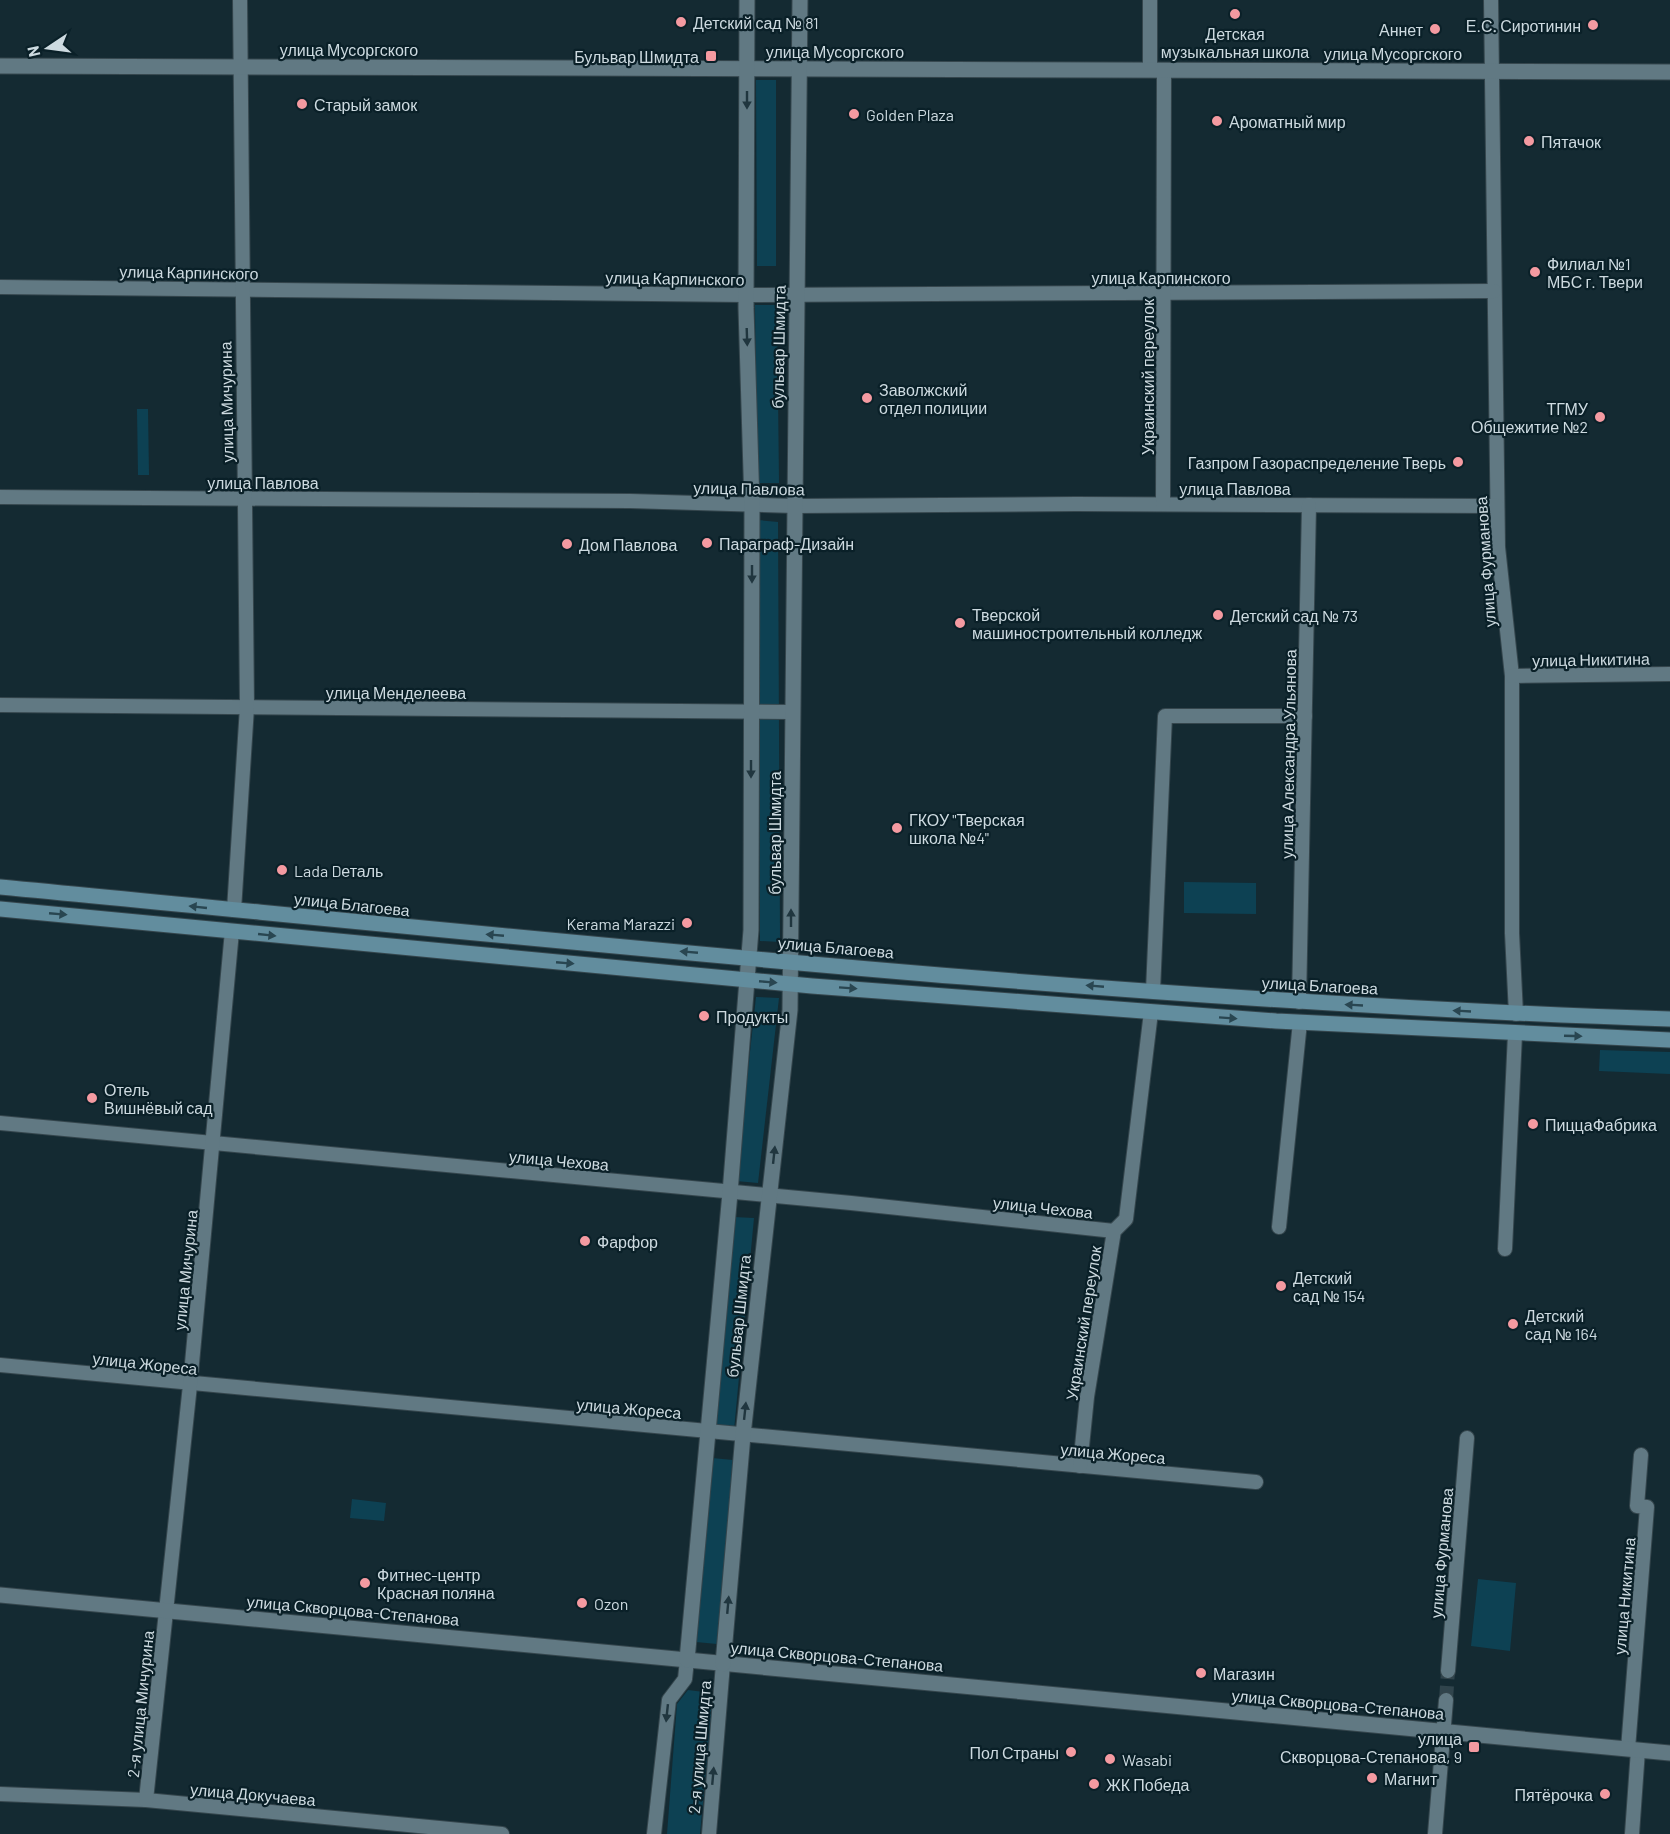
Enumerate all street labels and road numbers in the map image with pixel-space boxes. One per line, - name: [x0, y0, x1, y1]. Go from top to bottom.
- street label: улица Мусоргского: [280, 40, 418, 59]
- street label: улица Мусоргского: [766, 42, 904, 61]
- street label: улица Мусоргского: [1324, 44, 1462, 63]
- street label: улица Карпинского: [119, 261, 259, 283]
- street label: улица Карпинского: [605, 267, 745, 289]
- street label: улица Карпинского: [1091, 268, 1231, 287]
- street label: бульвар Шмидта: [767, 285, 789, 409]
- street label: Украинский переулок: [1138, 298, 1157, 455]
- street label: улица Мичурина: [215, 341, 237, 463]
- street label: улица Павлова: [207, 473, 319, 492]
- street label: улица Павлова: [693, 478, 805, 498]
- street label: улица Павлова: [1179, 479, 1291, 498]
- street label: улица Фурманова: [1471, 496, 1499, 628]
- street label: улица Никитина: [1532, 648, 1650, 670]
- street label: улица Александра Ульянова: [1277, 649, 1299, 859]
- street label: улица Менделеева: [326, 683, 466, 702]
- street label: бульвар Шмидта: [765, 771, 784, 895]
- street label: улица Благоева: [293, 888, 411, 920]
- street label: улица Благоева: [777, 932, 895, 962]
- street label: улица Благоева: [1261, 972, 1379, 998]
- street label: улица Чехова: [508, 1146, 610, 1174]
- street label: улица Чехова: [992, 1192, 1094, 1222]
- street label: улица Мичурина: [169, 1209, 201, 1331]
- street label: Украинский переулок: [1061, 1243, 1105, 1402]
- street label: бульвар Шмидта: [722, 1254, 754, 1378]
- street label: улица Жореса: [92, 1348, 198, 1378]
- street label: улица Жореса: [576, 1394, 682, 1422]
- street label: улица Жореса: [1060, 1439, 1166, 1467]
- street label: улица Фурманова: [1426, 1487, 1456, 1619]
- street label: улица Никитина: [1609, 1536, 1639, 1655]
- street label: улица Скворцова-Степанова: [246, 1591, 460, 1629]
- street label: 2-я улица Мичурина: [123, 1629, 157, 1779]
- street label: улица Скворцова-Степанова: [730, 1637, 944, 1675]
- street label: 2-я улица Шмидта: [684, 1679, 714, 1815]
- street label: улица Скворцова-Степанова: [1231, 1685, 1445, 1723]
- street label: улица Докучаева: [190, 1779, 316, 1809]

